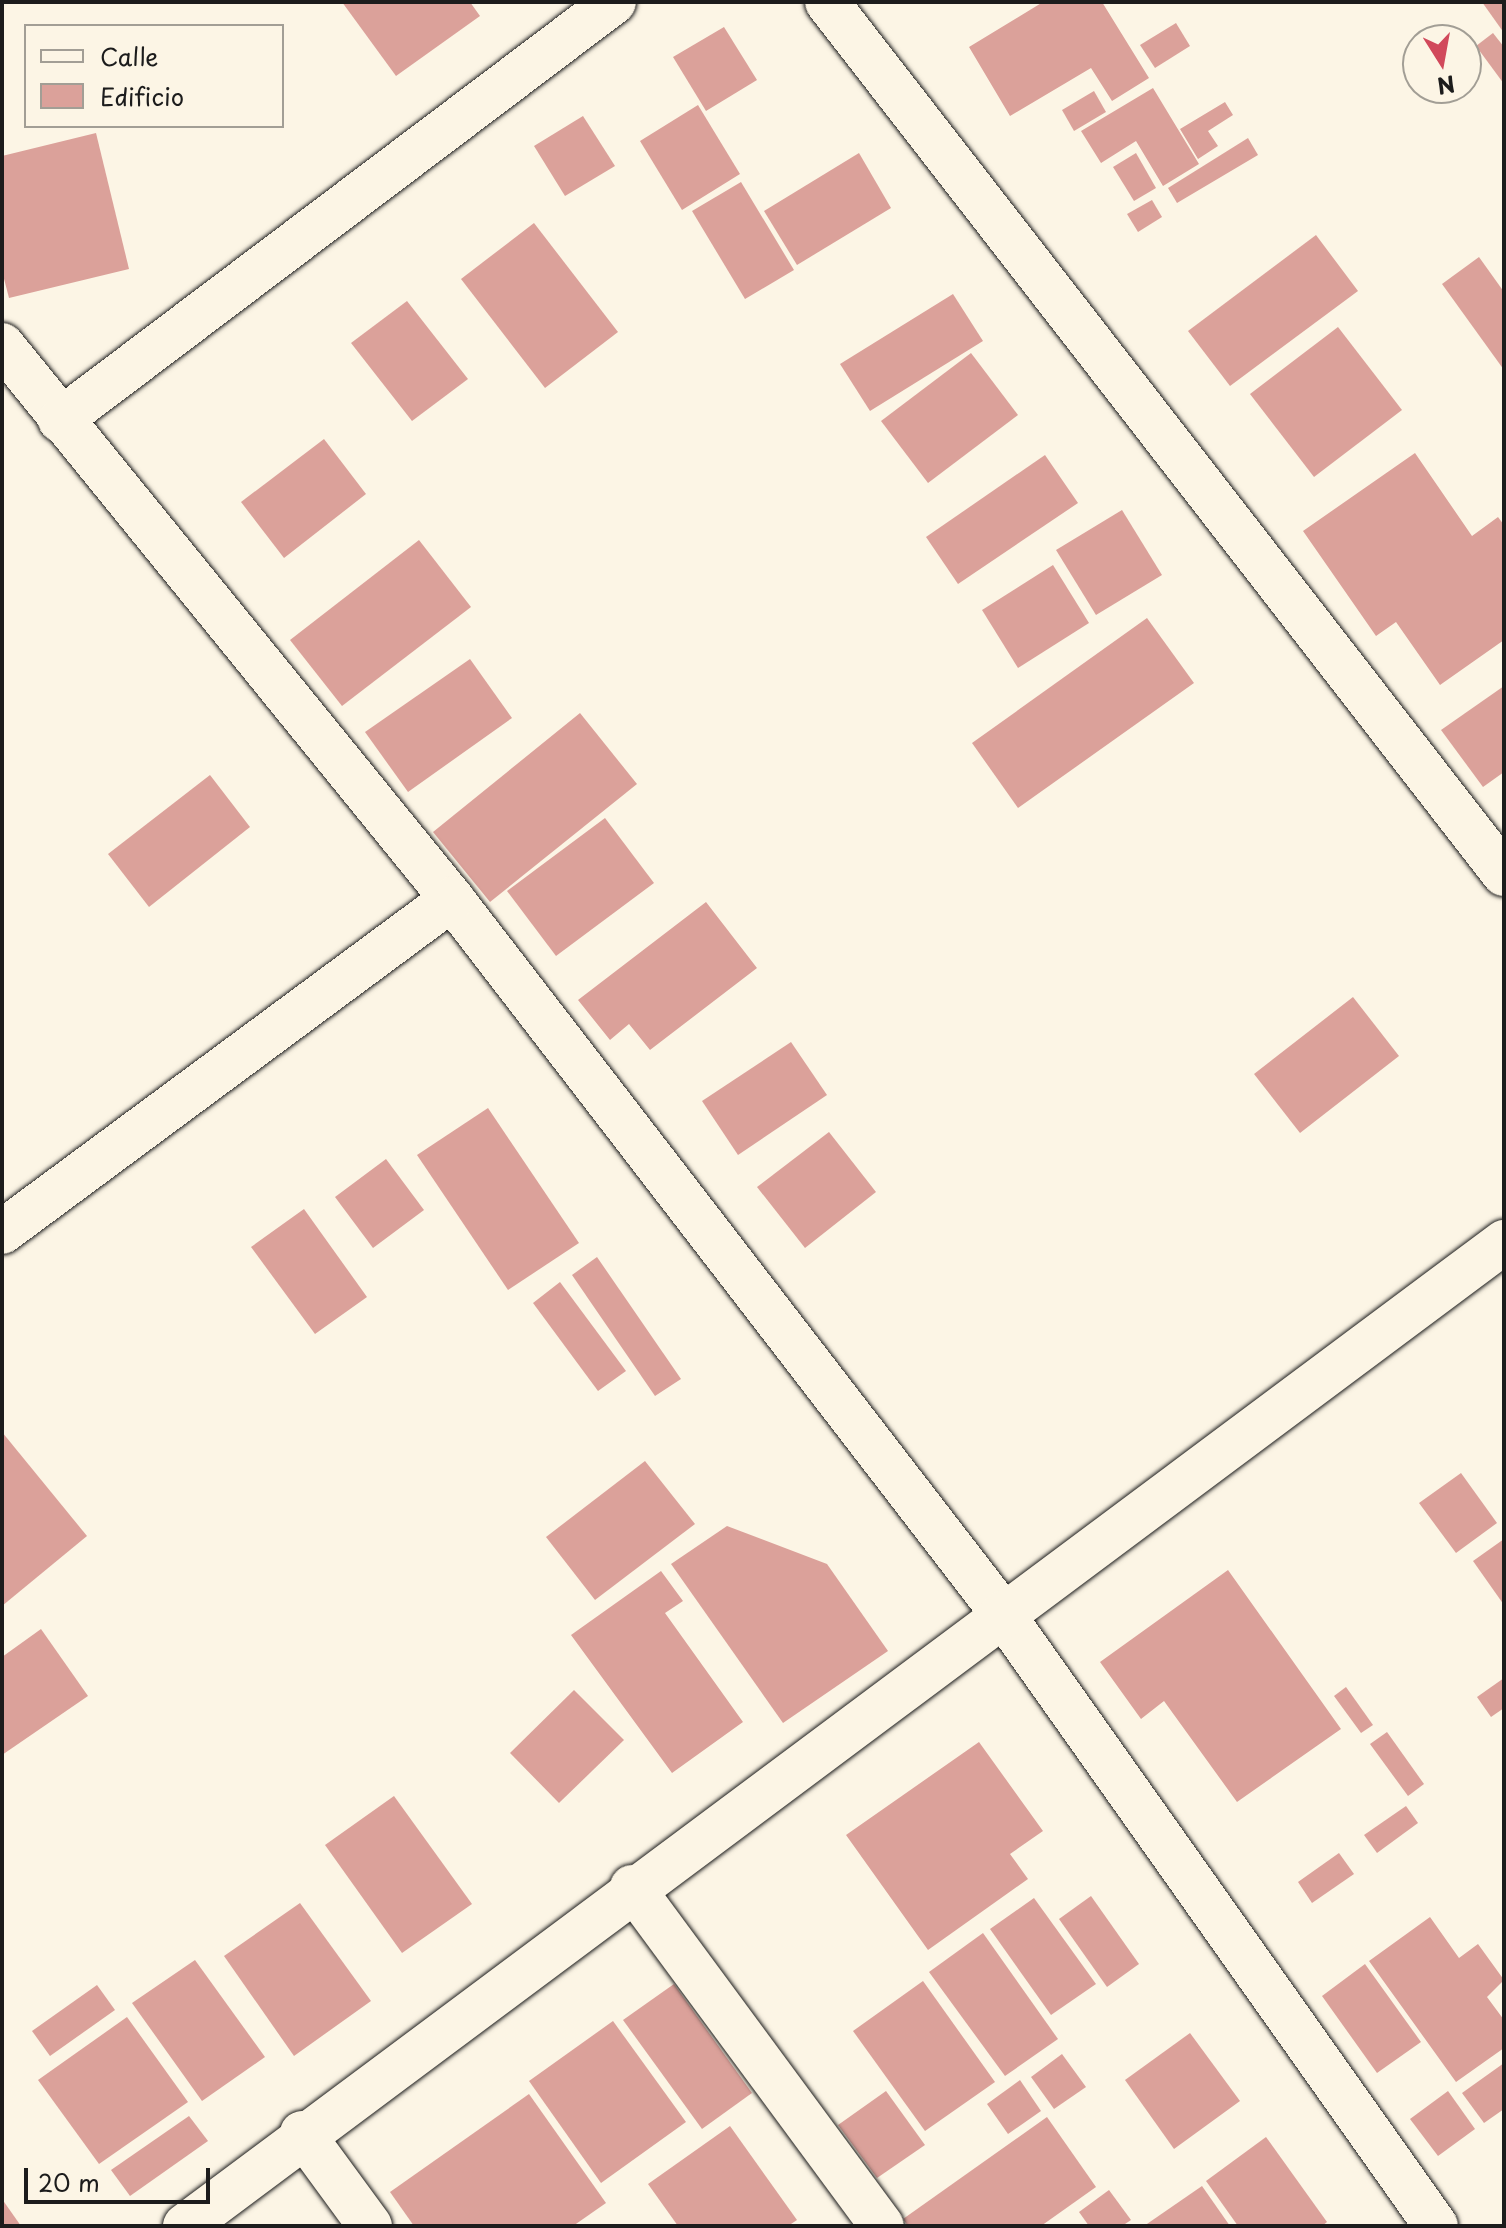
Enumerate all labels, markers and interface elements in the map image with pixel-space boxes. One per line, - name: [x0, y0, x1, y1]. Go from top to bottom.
- legend: [24, 24, 284, 128]
- north arrow: [1402, 24, 1482, 104]
- text: Calle: [100, 38, 158, 74]
- text: N: [1435, 68, 1458, 104]
- text: Edificio: [100, 78, 184, 114]
- scale bar: [28, 2152, 214, 2202]
- text: 20 m: [38, 2164, 100, 2200]

